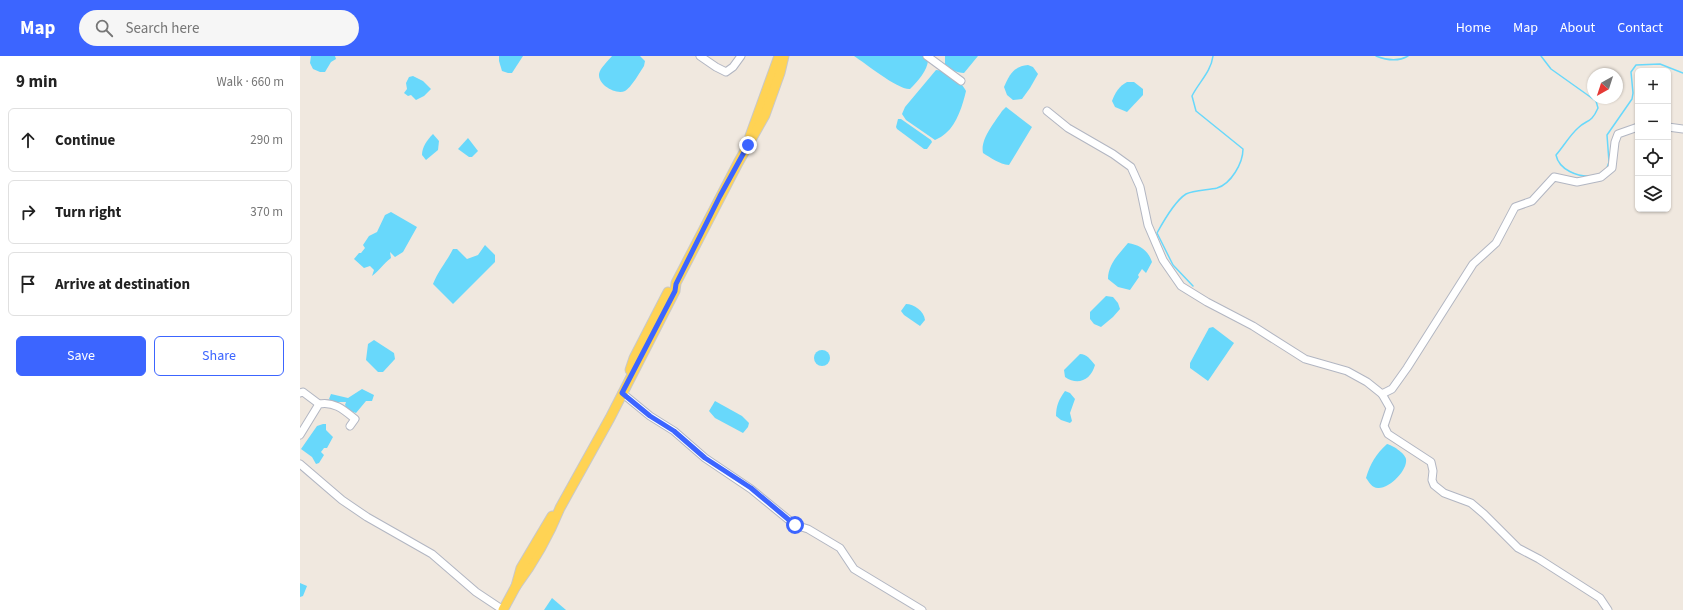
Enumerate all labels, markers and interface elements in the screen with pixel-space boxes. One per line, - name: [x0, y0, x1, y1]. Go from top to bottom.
- search box: [79, 10, 359, 46]
- text: Map: [20, 15, 55, 42]
- icon: search: [93, 17, 115, 39]
- text: Search here: [125, 18, 199, 39]
- text: Home: [1456, 18, 1491, 38]
- text: Map: [1513, 18, 1538, 38]
- text: About: [1560, 18, 1595, 38]
- text: Contact: [1617, 18, 1663, 38]
- north arrow: [1587, 68, 1623, 104]
- map controls: [1635, 68, 1671, 212]
- button: +: [1635, 68, 1671, 104]
- text: 9 min: [16, 70, 57, 94]
- text: Walk · 660 m: [216, 73, 284, 91]
- button: −: [1635, 104, 1671, 140]
- icon: ahead: [17, 129, 39, 151]
- text: Continue: [55, 130, 115, 151]
- text: 290 m: [250, 131, 283, 149]
- route end: [739, 136, 757, 154]
- button: locate: [1635, 140, 1671, 176]
- button: layers: [1635, 176, 1671, 212]
- icon: right: [17, 201, 39, 223]
- text: Turn right: [55, 202, 121, 223]
- text: 370 m: [250, 203, 283, 221]
- icon: arrive: [17, 273, 39, 295]
- text: Arrive at destination: [55, 274, 190, 295]
- button: Save: [16, 336, 146, 376]
- button: Share: [154, 336, 284, 376]
- route start: [786, 516, 804, 534]

